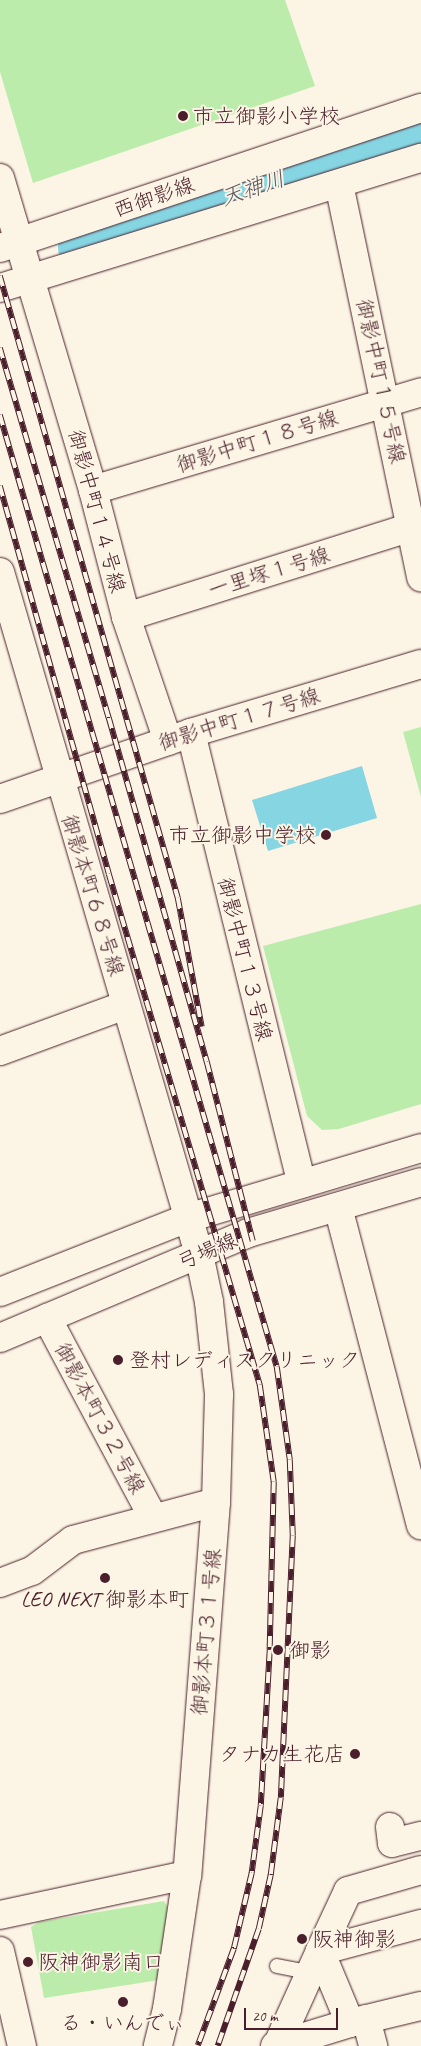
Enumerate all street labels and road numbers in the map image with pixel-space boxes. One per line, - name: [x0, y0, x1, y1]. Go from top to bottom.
- street label: 西御影線: [110, 171, 198, 223]
- street label: 御影中町１５号線: [351, 296, 411, 466]
- street label: 御影中町１８号線: [173, 404, 341, 478]
- street label: 御影中町１４号線: [63, 427, 131, 595]
- street label: 一里塚１号線: [205, 542, 333, 602]
- street label: 御影中町１７号線: [155, 682, 323, 756]
- street label: 御影本町６８号線: [56, 811, 130, 979]
- street label: 御影中町１３号線: [212, 874, 278, 1044]
- street label: 弓場線: [173, 1227, 241, 1275]
- street label: 御影本町３２号線: [49, 1338, 151, 1498]
- street label: 御影本町３１号線: [186, 1547, 226, 1717]

